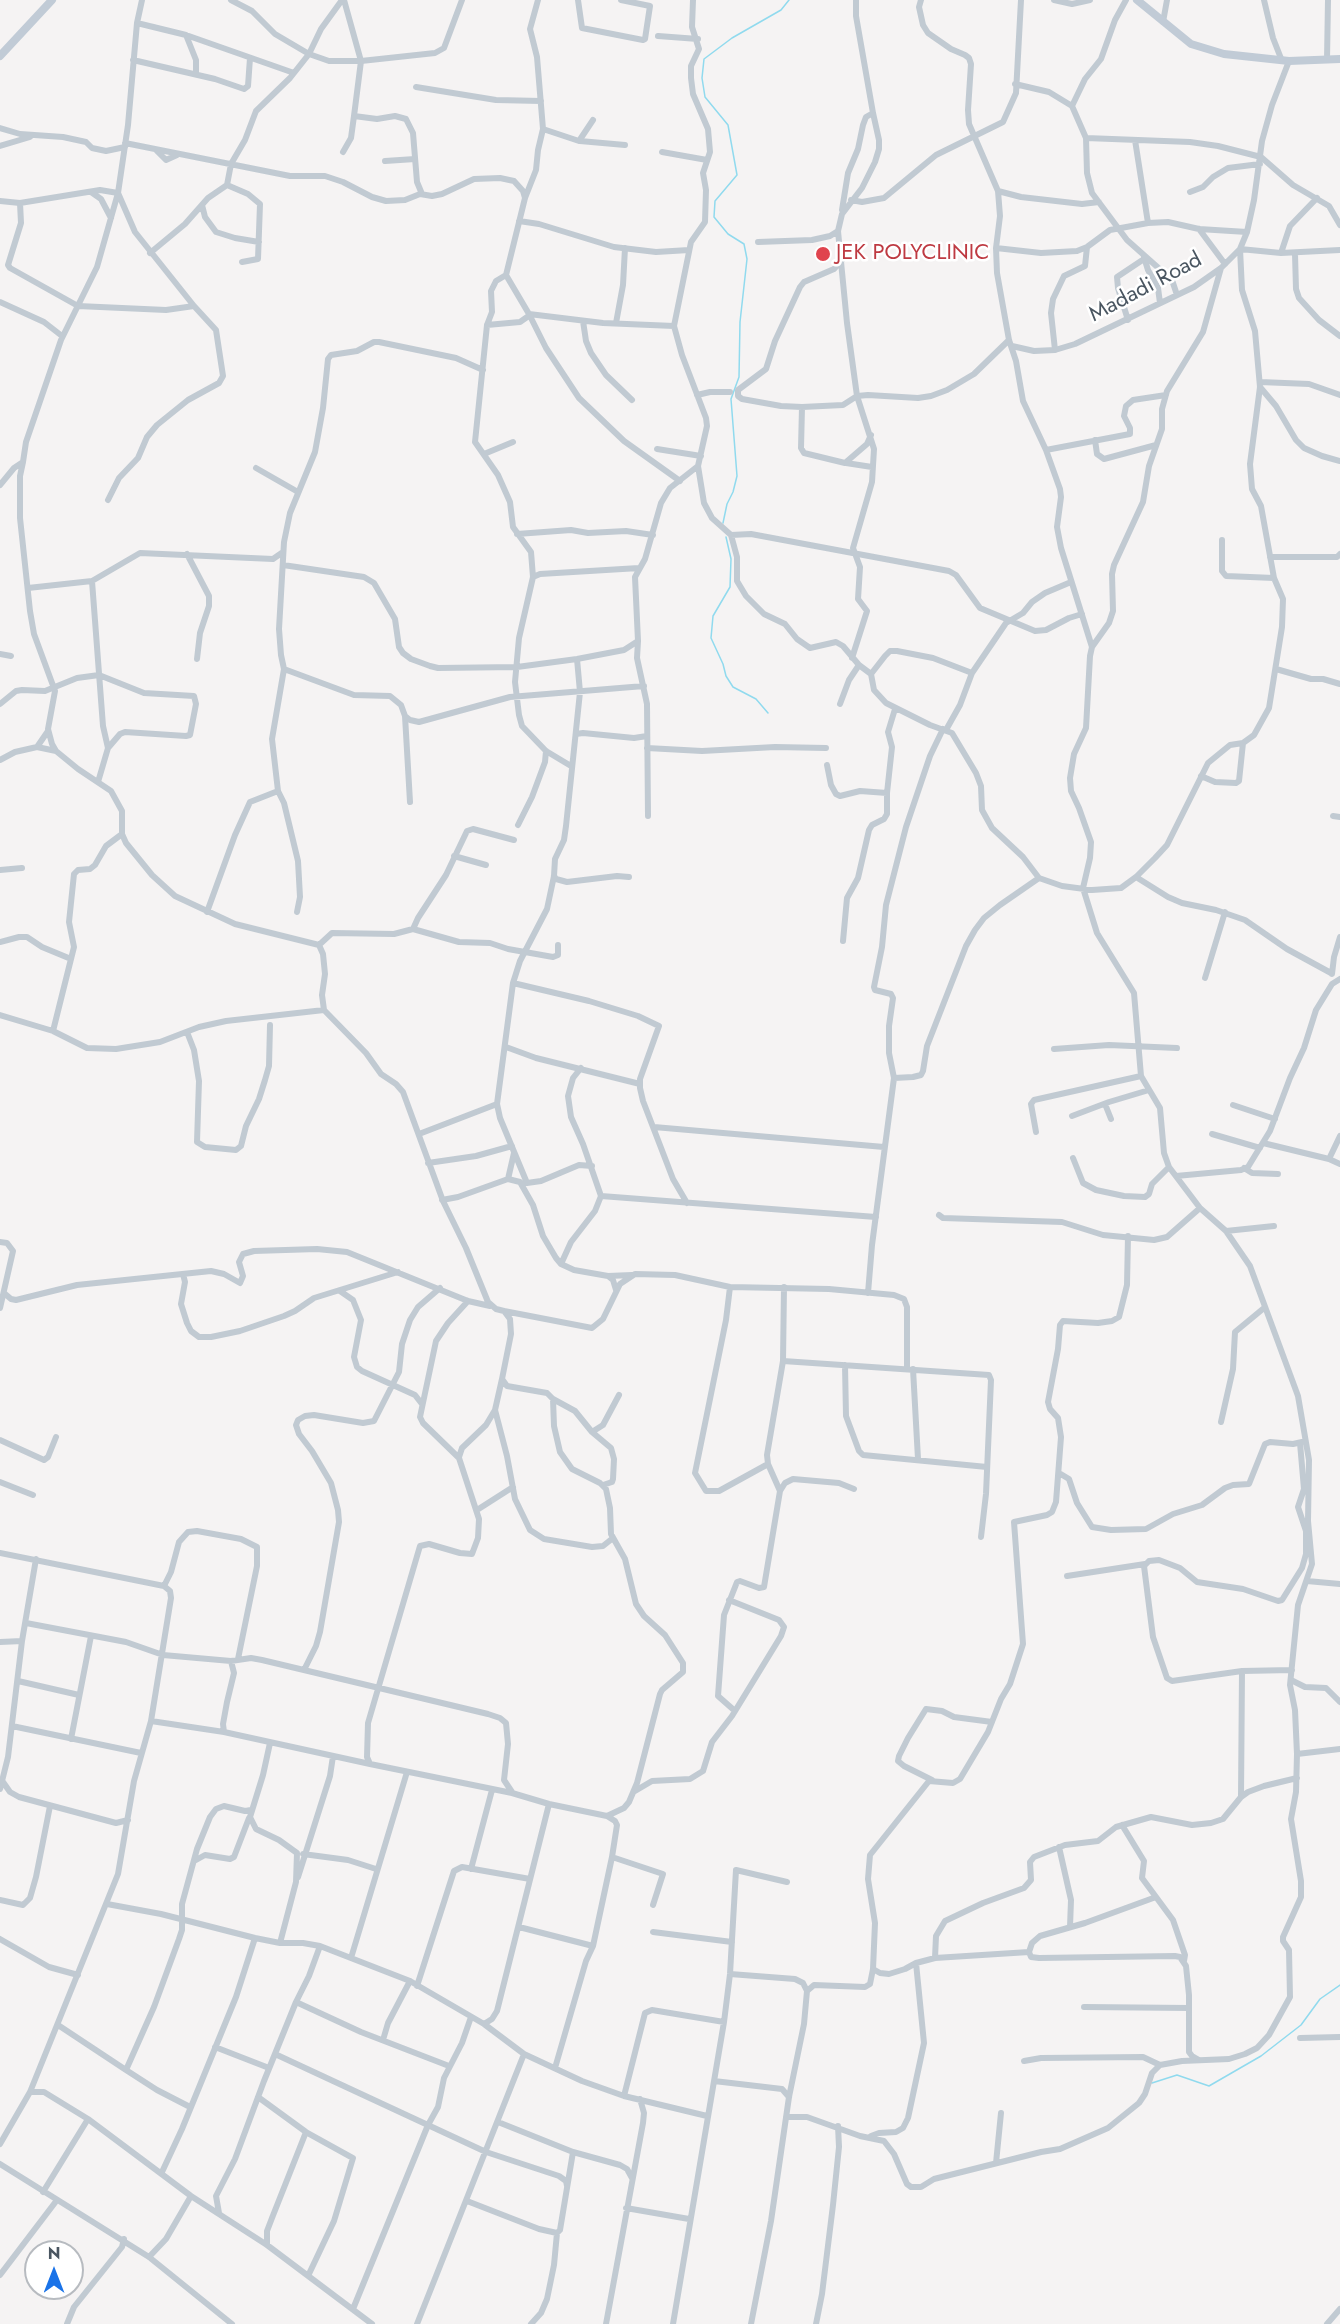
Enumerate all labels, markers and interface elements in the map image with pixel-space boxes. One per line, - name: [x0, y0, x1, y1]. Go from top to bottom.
- place label: JEK POLYCLINIC: [836, 241, 989, 267]
- marker: JEK POLYCLINIC: [814, 245, 832, 263]
- street label: Madadi Road: [1085, 247, 1207, 329]
- north arrow: [24, 2240, 84, 2300]
- text: N: [48, 2242, 60, 2265]

